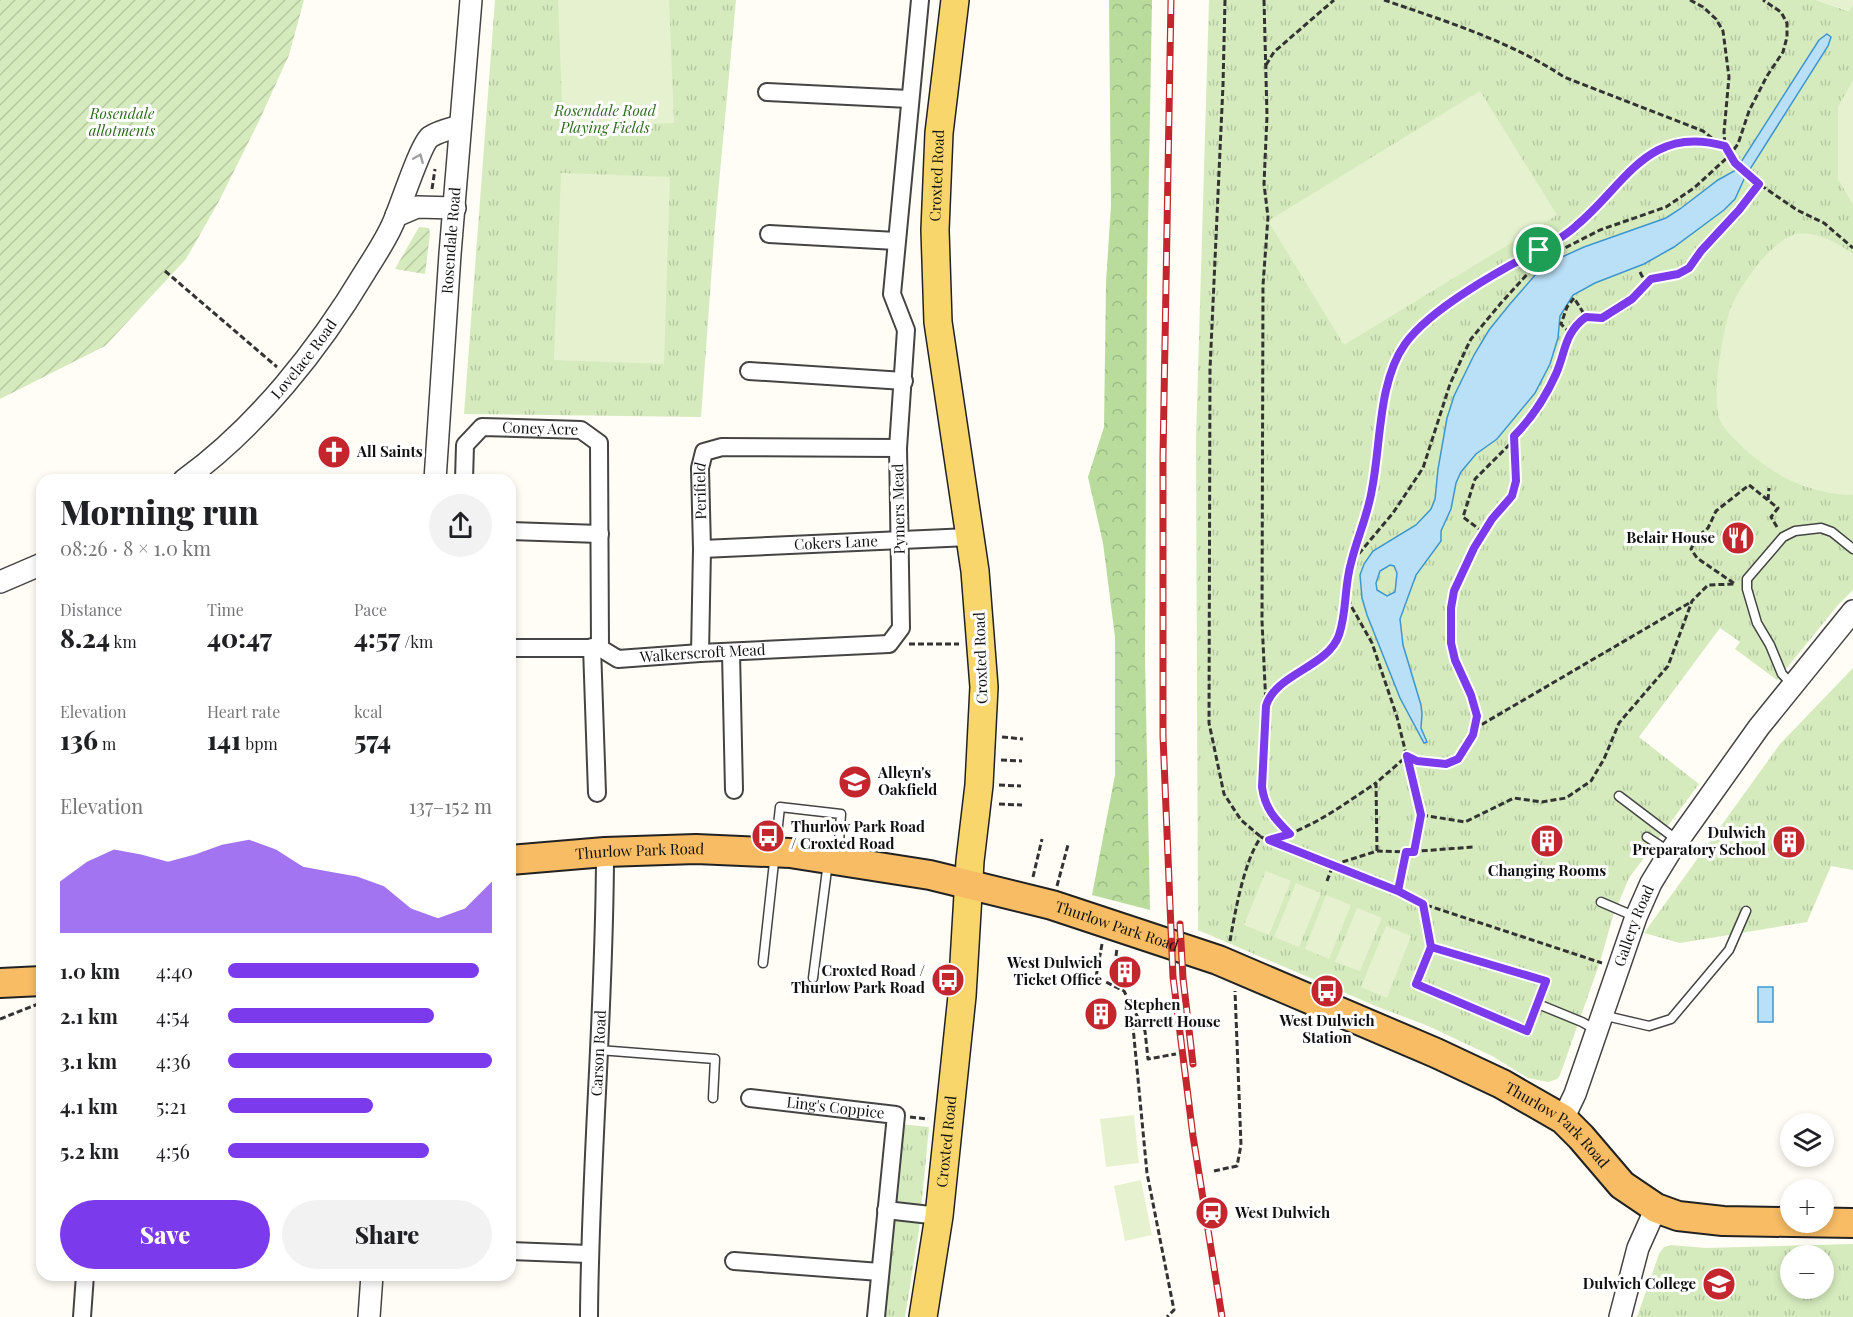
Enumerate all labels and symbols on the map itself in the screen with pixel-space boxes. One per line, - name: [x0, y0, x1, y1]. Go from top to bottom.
- park label: Rosendale Road Playing Fields: [553, 100, 657, 137]
- park label: Rosendale allotments: [89, 103, 156, 140]
- street label: Croxted Road: [924, 129, 948, 222]
- one-way arrow: [412, 153, 424, 164]
- street label: Rosendale Road: [436, 186, 465, 295]
- pin: [1513, 224, 1564, 275]
- street label: Lovelace Road: [266, 315, 341, 403]
- street label: Coney Acre: [502, 417, 579, 439]
- church icon: All Saints: [316, 434, 352, 470]
- place label: All Saints: [356, 441, 423, 461]
- street label: Perifield: [689, 460, 710, 520]
- street label: Pymers Mead: [887, 463, 909, 555]
- restaurant icon: Belair House: [1720, 520, 1756, 556]
- place label: Belair House: [1626, 527, 1715, 547]
- street label: Cokers Lane: [793, 530, 878, 554]
- street label: Croxted Road: [968, 611, 992, 704]
- street label: Walkerscroft Mead: [638, 639, 766, 666]
- place label: Alleyn's Oakfield: [877, 762, 937, 799]
- school or university icon: Alleyn's Oakfield: [837, 764, 873, 800]
- place label: Thurlow Park Road / Croxted Road: [791, 816, 925, 853]
- bus stop icon: Thurlow Park Road / Croxted Road: [750, 818, 786, 854]
- place label: Dulwich Preparatory School: [1632, 822, 1766, 859]
- building icon: Changing Rooms: [1529, 823, 1565, 859]
- building icon: Dulwich Preparatory School: [1771, 824, 1807, 860]
- street label: Thurlow Park Road: [574, 838, 705, 863]
- place label: Changing Rooms: [1488, 860, 1606, 880]
- street label: Gallery Road: [1609, 881, 1658, 969]
- street label: Thurlow Park Road: [1053, 896, 1182, 955]
- place label: West Dulwich Ticket Office: [1006, 952, 1102, 989]
- building icon: West Dulwich Ticket Office: [1107, 954, 1143, 990]
- place label: Croxted Road / Thurlow Park Road: [791, 960, 925, 997]
- bus stop icon: Croxted Road / Thurlow Park Road: [930, 962, 966, 998]
- bus stop icon: West Dulwich Station: [1309, 973, 1345, 1009]
- place label: Stephen Barrett House: [1124, 994, 1221, 1031]
- building icon: Stephen Barrett House: [1083, 996, 1119, 1032]
- street label: Carson Road: [586, 1009, 610, 1097]
- place label: West Dulwich Station: [1278, 1010, 1375, 1047]
- street label: Thurlow Park Road: [1502, 1077, 1614, 1172]
- street label: Ling's Coppice: [785, 1091, 886, 1123]
- street label: Croxted Road: [931, 1094, 961, 1188]
- station icon: West Dulwich: [1194, 1195, 1230, 1231]
- place label: West Dulwich: [1234, 1202, 1330, 1222]
- school or university icon: Dulwich College: [1701, 1266, 1737, 1302]
- place label: Dulwich College: [1583, 1273, 1696, 1293]

